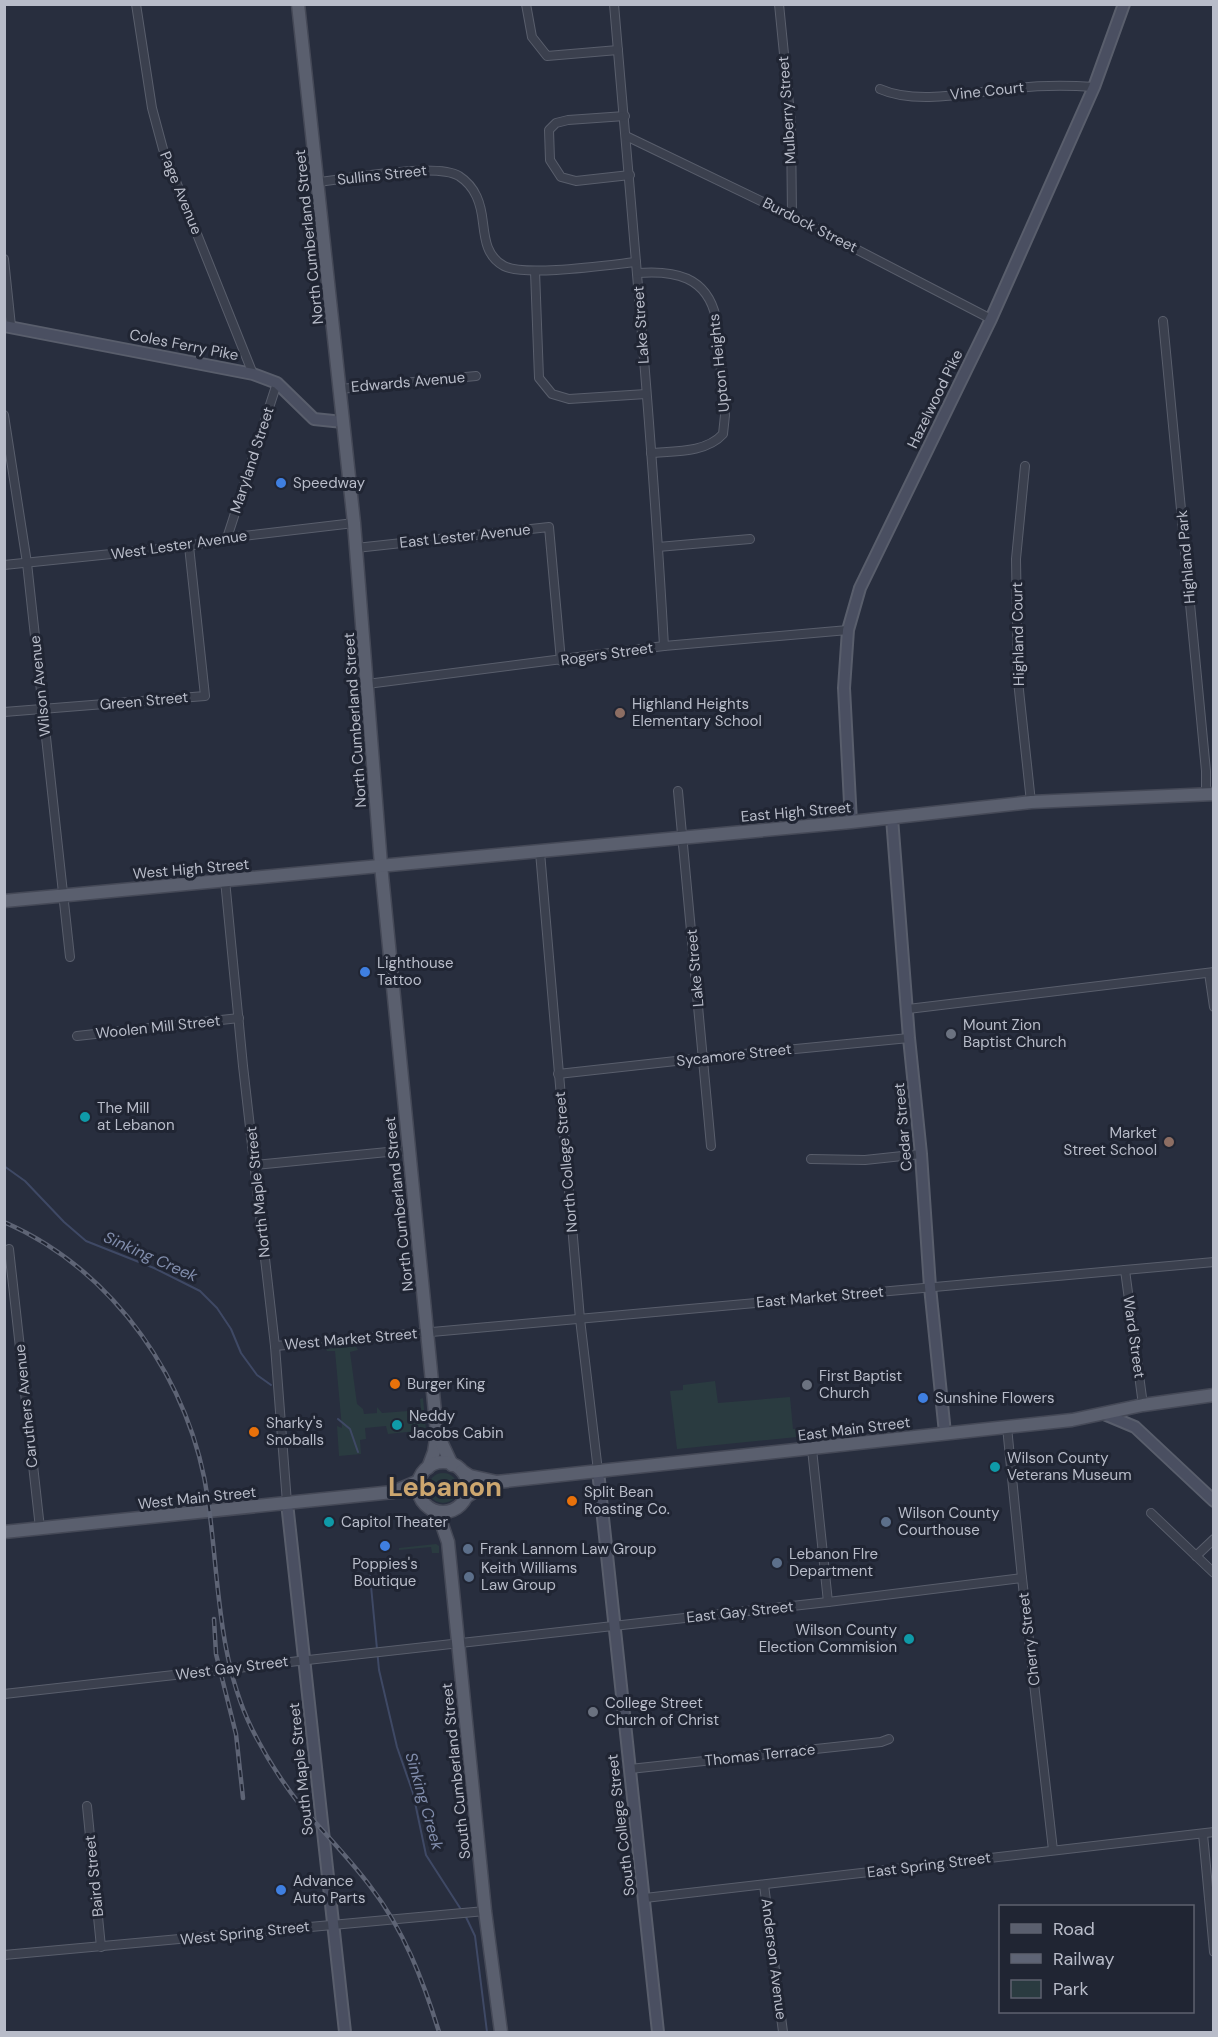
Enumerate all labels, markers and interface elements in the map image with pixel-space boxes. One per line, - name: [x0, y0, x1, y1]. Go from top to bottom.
- street label: Mulberry Street: [773, 55, 801, 165]
- street label: Vine Court: [949, 77, 1025, 105]
- street label: Page Avenue: [155, 148, 207, 238]
- street label: North Cumberland Street: [290, 149, 328, 325]
- street label: Sullins Street: [336, 160, 428, 190]
- street label: Burdock Street: [759, 193, 861, 258]
- street label: Lake Street: [628, 285, 654, 365]
- street label: Upton Heights: [704, 313, 734, 413]
- street label: Coles Ferry Pike: [128, 325, 240, 365]
- street label: Hazelwood Pike: [902, 346, 968, 452]
- street label: Edwards Avenue: [350, 367, 466, 397]
- street label: Maryland Street: [225, 404, 279, 516]
- place label: Speedway: [293, 473, 366, 493]
- marker: Speedway: [274, 476, 288, 490]
- street label: Highland Park: [1172, 509, 1200, 605]
- street label: East Lester Avenue: [398, 519, 532, 553]
- street label: West Lester Avenue: [110, 526, 248, 564]
- street label: Highland Court: [1007, 582, 1029, 686]
- street label: North Cumberland Street: [339, 632, 371, 808]
- street label: Wilson Avenue: [25, 634, 55, 738]
- street label: Rogers Street: [559, 638, 655, 670]
- street label: Green Street: [99, 687, 189, 715]
- place label: Highland Heights Elementary School: [632, 694, 762, 731]
- marker: Highland Heights Elementary School: [613, 706, 627, 720]
- street label: East High Street: [740, 797, 852, 827]
- street label: West High Street: [132, 854, 250, 884]
- street label: Lake Street: [682, 928, 708, 1008]
- place label: Lighthouse Tattoo: [377, 953, 454, 990]
- marker: Lighthouse Tattoo: [358, 965, 372, 979]
- street label: Woolen Mill Street: [95, 1010, 222, 1044]
- place label: Mount Zion Baptist Church: [963, 1015, 1066, 1052]
- marker: Mount Zion Baptist Church: [944, 1027, 958, 1041]
- street label: Sycamore Street: [675, 1039, 793, 1071]
- street label: Cedar Street: [889, 1082, 917, 1172]
- street label: North College Street: [550, 1091, 582, 1233]
- place label: The Mill at Lebanon: [97, 1098, 175, 1135]
- marker: The Mill at Lebanon: [78, 1110, 92, 1124]
- street label: North Cumberland Street: [380, 1116, 418, 1292]
- place label: Market Street School: [1063, 1123, 1157, 1160]
- street label: North Maple Street: [241, 1125, 275, 1259]
- marker: Market Street School: [1162, 1135, 1176, 1149]
- water label: Sinking Creek: [101, 1226, 202, 1287]
- street label: East Market Street: [756, 1281, 885, 1313]
- street label: Ward Street: [1118, 1294, 1150, 1380]
- street label: West Market Street: [284, 1323, 418, 1355]
- street label: Caruthers Avenue: [10, 1343, 42, 1469]
- place label: First Baptist Church: [819, 1366, 902, 1403]
- place label: Burger King: [407, 1374, 485, 1394]
- marker: Burger King: [388, 1377, 402, 1391]
- marker: First Baptist Church: [800, 1378, 814, 1392]
- place label: Sunshine Flowers: [935, 1388, 1055, 1408]
- marker: Sunshine Flowers: [916, 1391, 930, 1405]
- place label: Neddy Jacobs Cabin: [409, 1406, 504, 1443]
- street label: East Main Street: [797, 1412, 912, 1446]
- place label: Sharky's Snoballs: [266, 1413, 324, 1450]
- marker: Neddy Jacobs Cabin: [390, 1418, 404, 1432]
- marker: Sharky's Snoballs: [247, 1425, 261, 1439]
- place label: Wilson County Veterans Museum: [1007, 1448, 1132, 1485]
- marker: Wilson County Veterans Museum: [988, 1460, 1002, 1474]
- district label: Lebanon: [388, 1469, 502, 1504]
- street label: West Main Street: [137, 1482, 257, 1514]
- place label: Split Bean Roasting Co.: [584, 1482, 670, 1519]
- marker: Split Bean Roasting Co.: [565, 1494, 579, 1508]
- place label: Wilson County Courthouse: [898, 1503, 1000, 1540]
- place label: Capitol Theater: [341, 1512, 449, 1532]
- marker: Capitol Theater: [322, 1515, 336, 1529]
- marker: Wilson County Courthouse: [879, 1515, 893, 1529]
- marker: Poppies's Boutique: [378, 1539, 392, 1553]
- place label: Frank Lannom Law Group: [480, 1539, 656, 1559]
- marker: Frank Lannom Law Group: [461, 1542, 475, 1556]
- place label: Lebanon FIre Department: [789, 1544, 878, 1581]
- place label: Poppies's Boutique: [352, 1554, 418, 1591]
- marker: Lebanon FIre Department: [770, 1556, 784, 1570]
- place label: Keith Williams Law Group: [481, 1558, 577, 1595]
- marker: Keith Williams Law Group: [462, 1570, 476, 1584]
- street label: Cherry Street: [1013, 1591, 1045, 1687]
- street label: East Gay Street: [685, 1596, 795, 1628]
- place label: Wilson County Election Commision: [759, 1620, 898, 1657]
- marker: Wilson County Election Commision: [902, 1632, 916, 1646]
- street label: West Gay Street: [174, 1651, 290, 1685]
- street label: South Cumberland Street: [437, 1682, 475, 1860]
- place label: College Street Church of Christ: [605, 1693, 719, 1730]
- street label: South Maple Street: [284, 1702, 318, 1836]
- marker: College Street Church of Christ: [586, 1705, 600, 1719]
- street label: Thomas Terrace: [704, 1739, 816, 1771]
- water label: Sinking Creek: [401, 1750, 449, 1853]
- street label: South College Street: [602, 1753, 640, 1897]
- street label: Baird Street: [80, 1834, 108, 1918]
- street label: East Spring Street: [866, 1847, 992, 1883]
- place label: Advance Auto Parts: [293, 1871, 365, 1908]
- marker: Advance Auto Parts: [274, 1883, 288, 1897]
- street label: Anderson Avenue: [757, 1897, 791, 2021]
- legend: [999, 1905, 1194, 2013]
- street label: West Spring Street: [179, 1916, 311, 1950]
- text: Road: [1053, 1917, 1095, 1941]
- text: Railway: [1053, 1947, 1115, 1971]
- text: Park: [1053, 1977, 1089, 2001]

